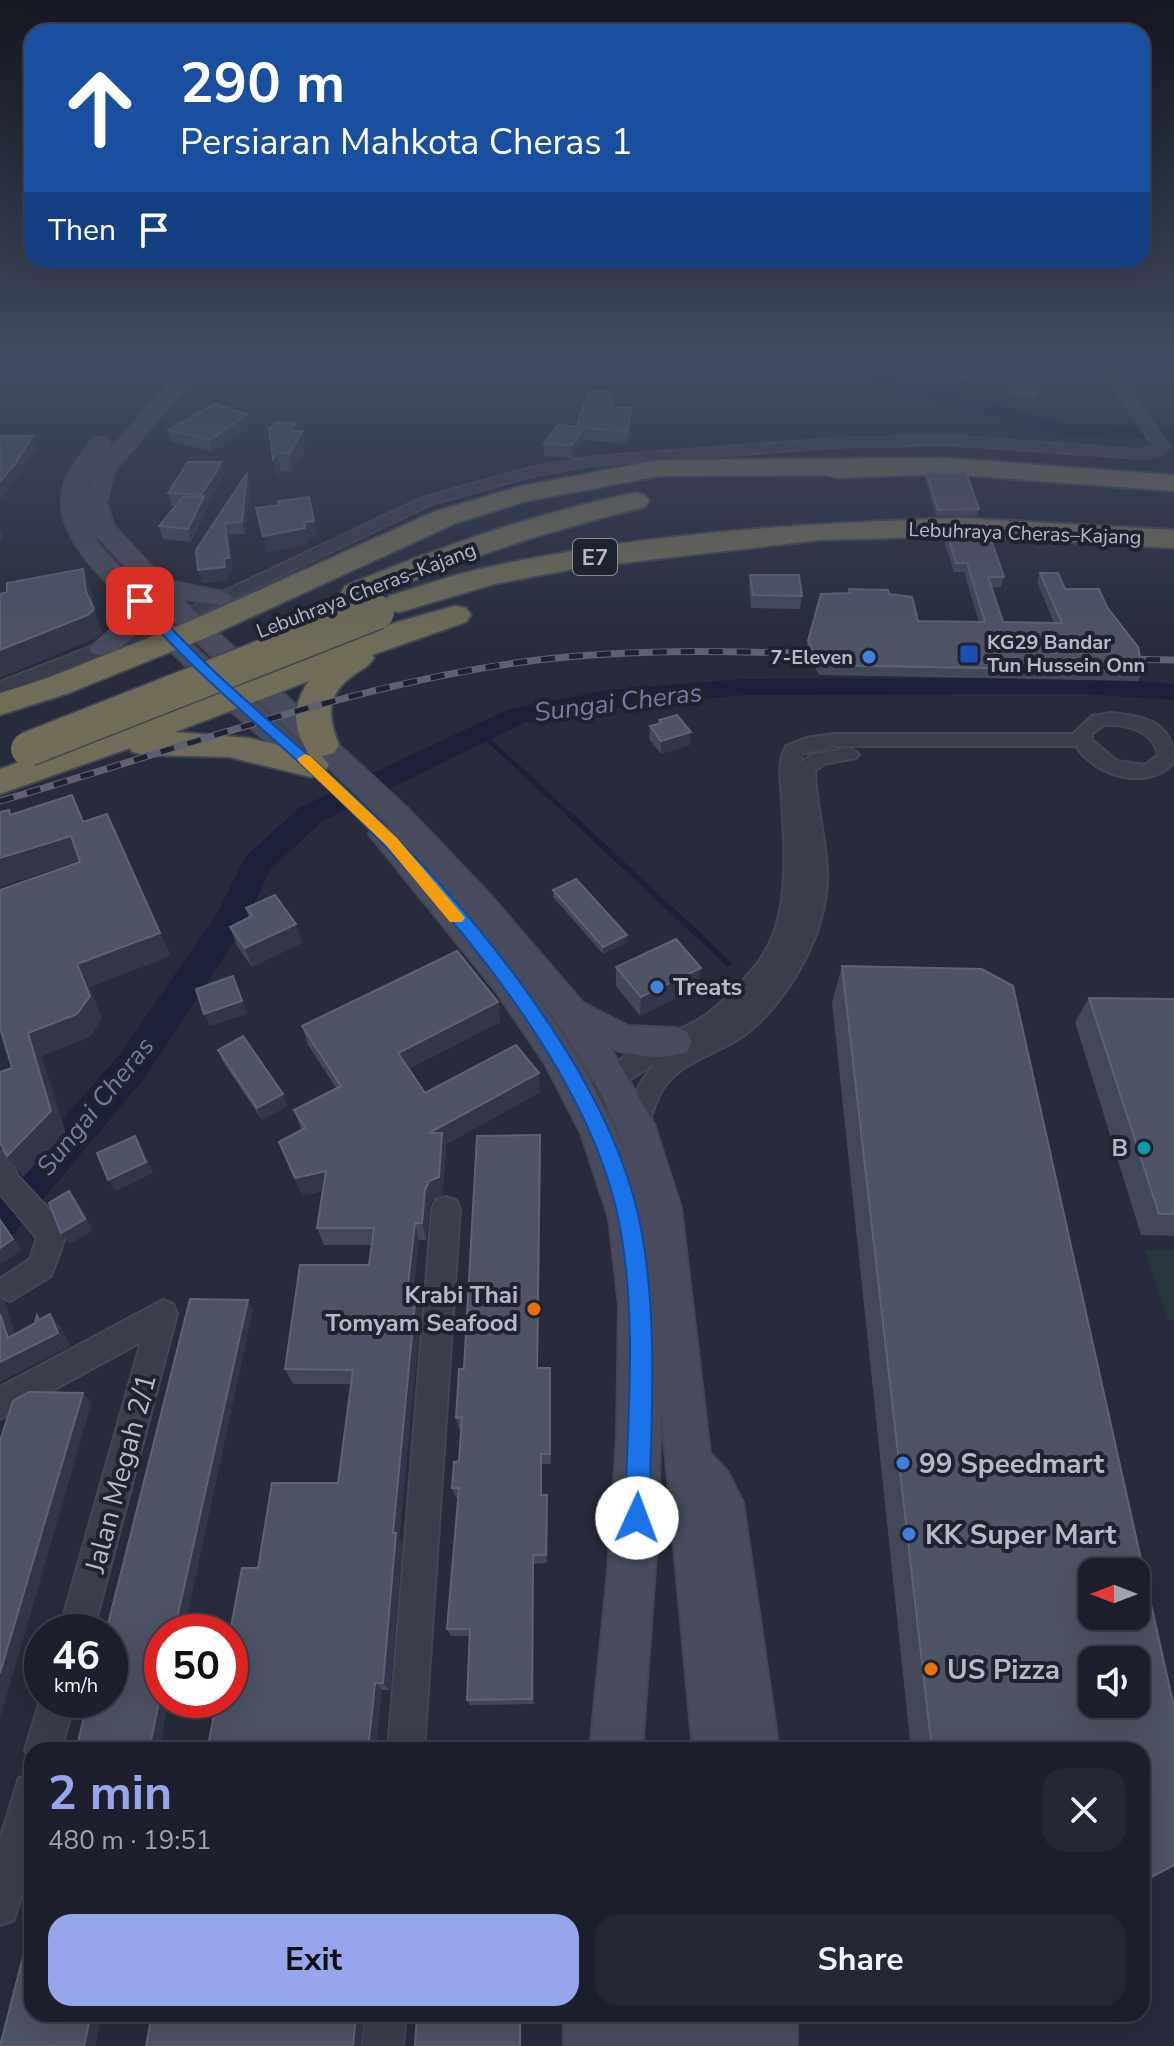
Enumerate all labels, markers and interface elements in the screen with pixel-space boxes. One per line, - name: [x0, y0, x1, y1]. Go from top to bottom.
- text: 290 m: [180, 45, 345, 122]
- icon: ahead: [48, 56, 152, 160]
- text: Persiaran Mahkota Cheras 1: [180, 118, 632, 167]
- icon: arrive: [132, 208, 176, 252]
- text: Then: [48, 210, 116, 251]
- street label: Lebuhraya Cheras–Kajang: [908, 516, 1142, 551]
- street label: Lebuhraya Cheras–Kajang: [252, 536, 480, 645]
- road number: E7: [573, 539, 617, 575]
- pin: [106, 567, 174, 635]
- icon: arrive: [118, 579, 162, 623]
- place label: KG29 Bandar Tun Hussein Onn: [987, 629, 1145, 679]
- marker: KG29 Bandar Tun Hussein Onn: [958, 643, 980, 665]
- place label: 7-Eleven: [771, 644, 853, 671]
- marker: 7-Eleven: [860, 648, 878, 666]
- water label: Sungai Cheras: [532, 675, 704, 730]
- place label: Treats: [673, 971, 742, 1003]
- marker: Treats: [648, 978, 666, 996]
- water label: Sungai Cheras: [29, 1030, 162, 1183]
- place label: B: [1111, 1132, 1128, 1164]
- marker: B: [1135, 1139, 1153, 1157]
- place label: Krabi Thai Tomyam Seafood: [325, 1279, 518, 1339]
- marker: Krabi Thai Tomyam Seafood: [525, 1300, 543, 1318]
- street label: Jalan Megah 2/1: [76, 1369, 166, 1578]
- place label: 99 Speedmart: [919, 1445, 1104, 1483]
- marker: 99 Speedmart: [894, 1454, 912, 1472]
- position arrow: [595, 1476, 679, 1560]
- place label: KK Super Mart: [925, 1516, 1117, 1554]
- marker: KK Super Mart: [900, 1525, 918, 1543]
- north arrow: [1078, 1558, 1150, 1630]
- map controls: [1078, 1558, 1150, 1718]
- speed limit sign: 50: [144, 1614, 248, 1718]
- text: 46: [52, 1629, 100, 1683]
- button: sound: [1078, 1646, 1150, 1718]
- place label: US Pizza: [947, 1651, 1060, 1689]
- marker: US Pizza: [922, 1660, 940, 1678]
- text: km/h: [54, 1672, 98, 1699]
- text: 2 min: [48, 1760, 172, 1826]
- button: close: [1042, 1768, 1126, 1852]
- text: 480 m · 19:51: [48, 1823, 211, 1858]
- button: Exit: [48, 1914, 579, 2006]
- button: Share: [595, 1914, 1126, 2006]

